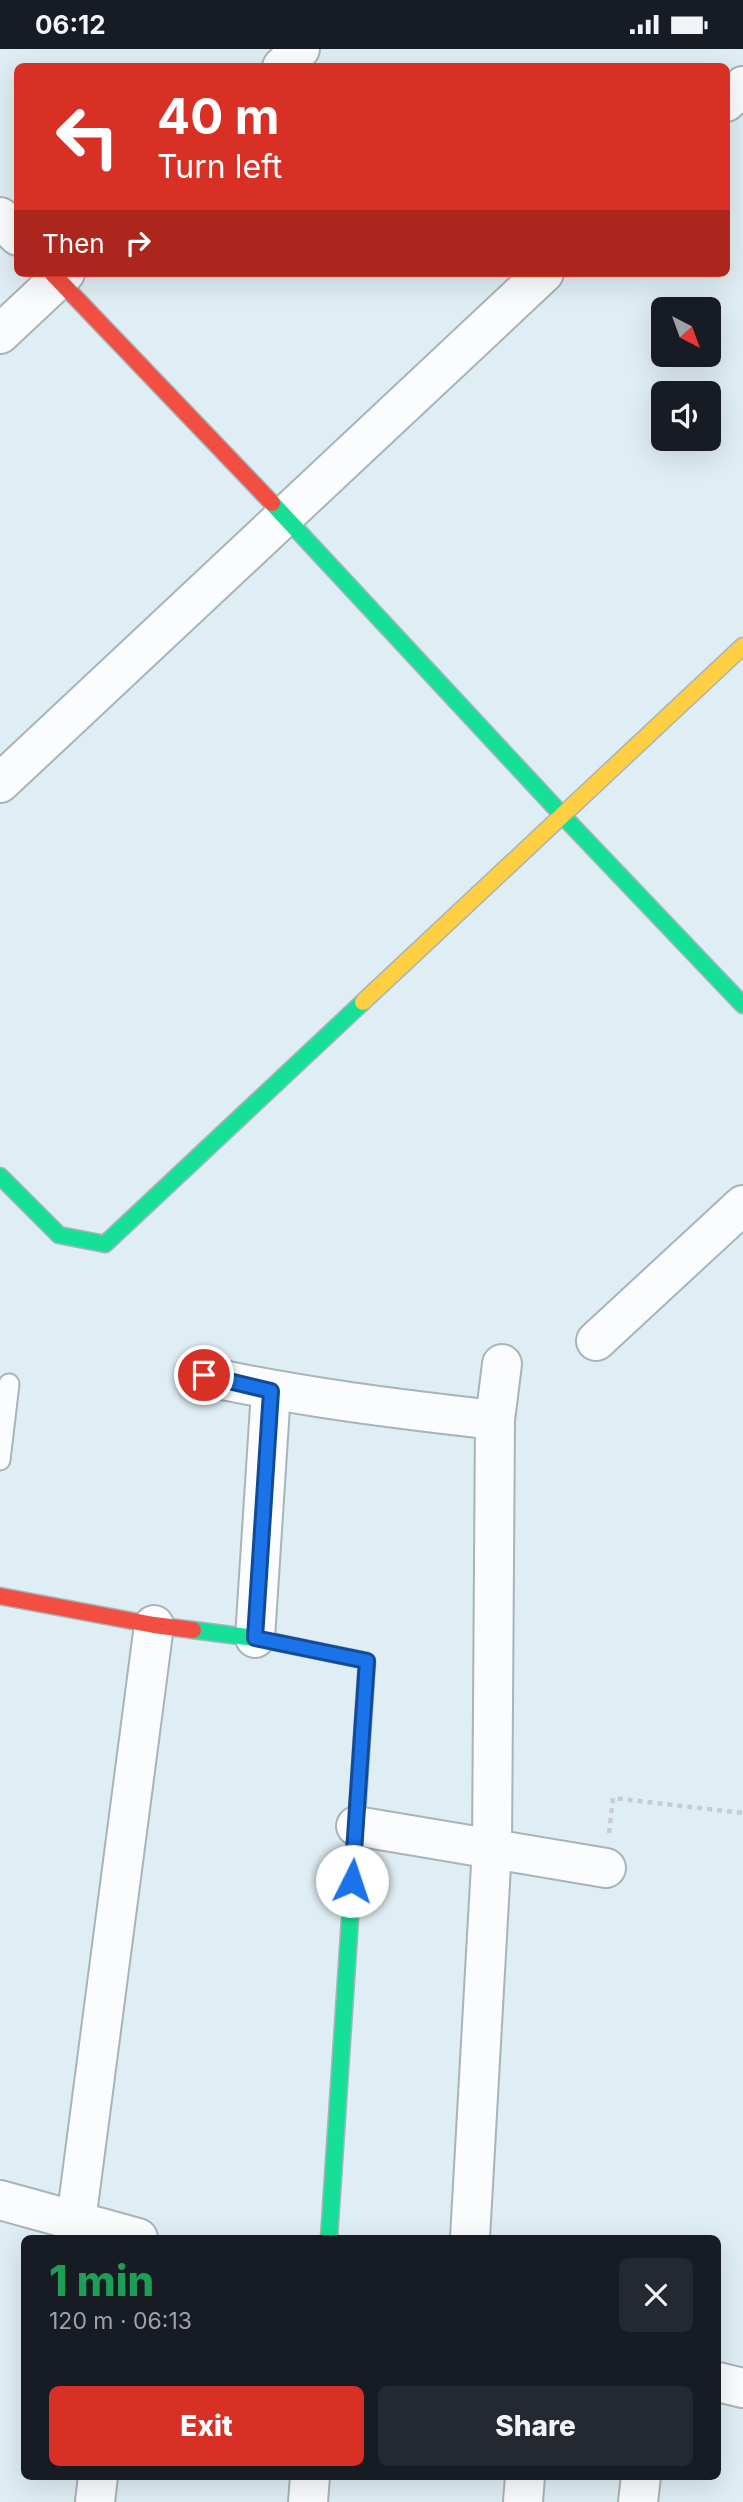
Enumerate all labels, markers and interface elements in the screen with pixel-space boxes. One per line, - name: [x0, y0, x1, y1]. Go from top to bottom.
- text: 06:12: [35, 9, 106, 40]
- text: 40 m: [157, 87, 280, 146]
- icon: left: [42, 91, 133, 182]
- text: Turn left: [157, 147, 282, 186]
- icon: right: [119, 224, 157, 262]
- text: Then: [42, 228, 105, 259]
- north arrow: [651, 297, 721, 367]
- map controls: [651, 297, 721, 451]
- button: sound: [651, 381, 721, 451]
- pin: [174, 1345, 234, 1405]
- icon: arrive: [185, 1356, 223, 1394]
- position arrow: [315, 1844, 389, 1918]
- text: 1 min: [49, 2255, 154, 2306]
- button: close: [619, 2258, 693, 2332]
- text: 120 m · 06:13: [49, 2307, 192, 2335]
- button: Exit: [49, 2386, 364, 2466]
- button: Share: [378, 2386, 693, 2466]

